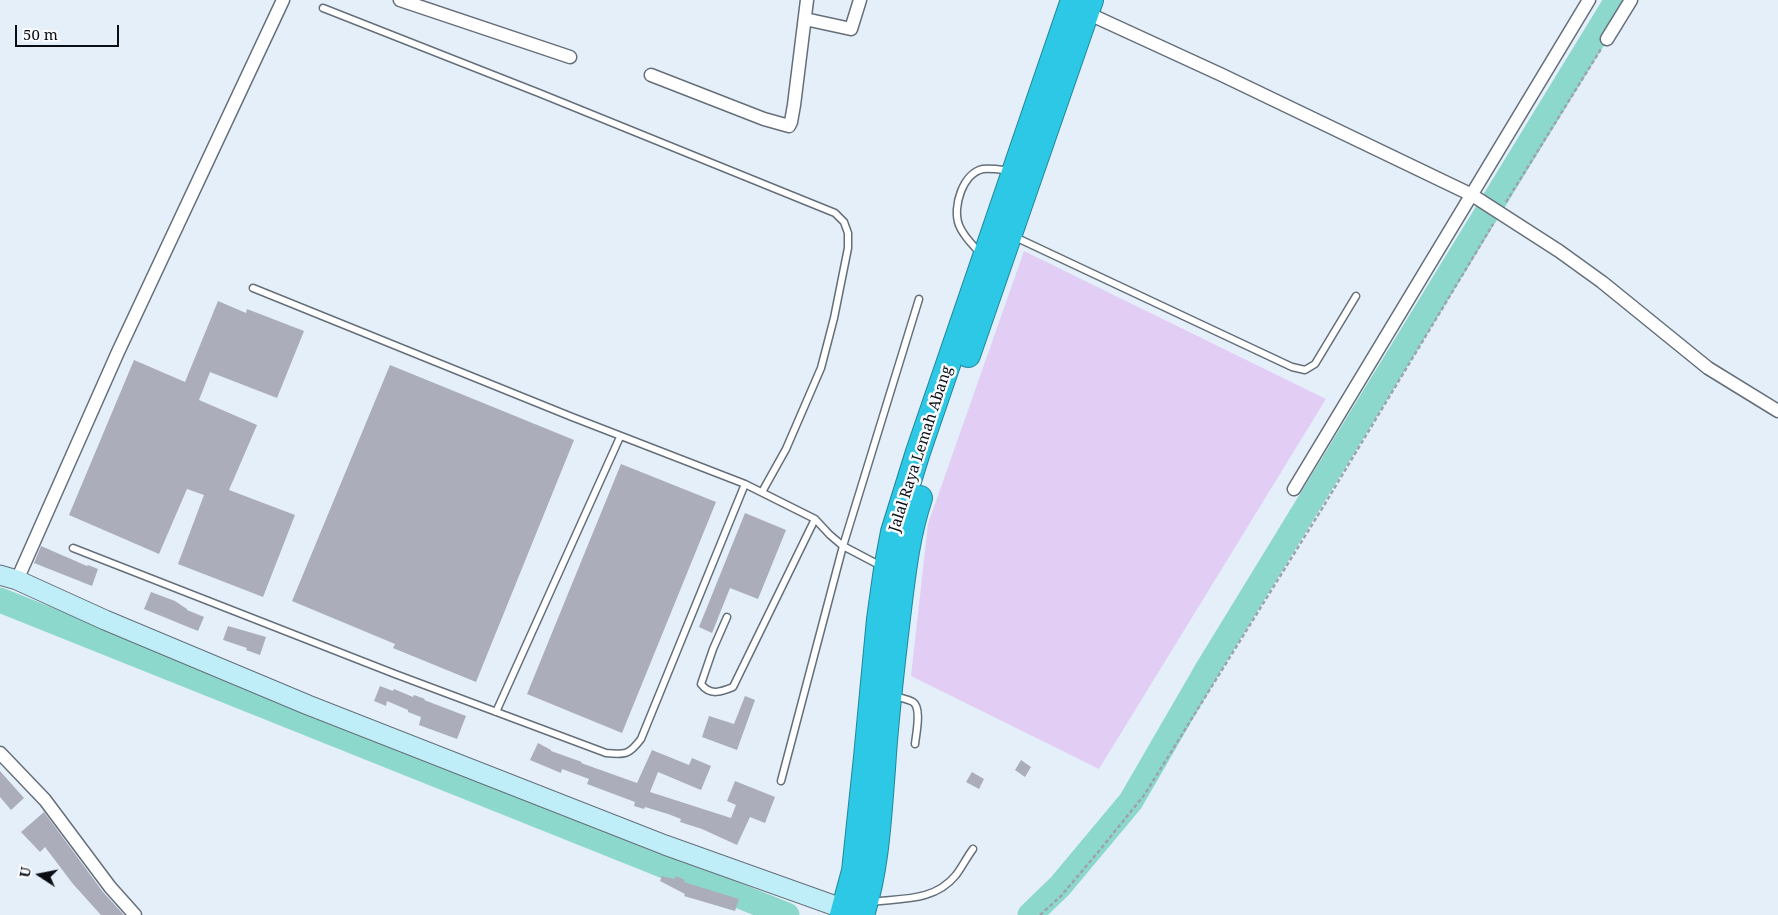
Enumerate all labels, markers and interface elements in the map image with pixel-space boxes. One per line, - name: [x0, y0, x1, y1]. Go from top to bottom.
- scale bar: [18, 15, 121, 47]
- text: 50 m: [23, 24, 58, 44]
- street label: Jalal Raya Lemah Abang: [886, 364, 956, 534]
- north arrow: [15, 850, 65, 900]
- text: U: [14, 865, 35, 879]

